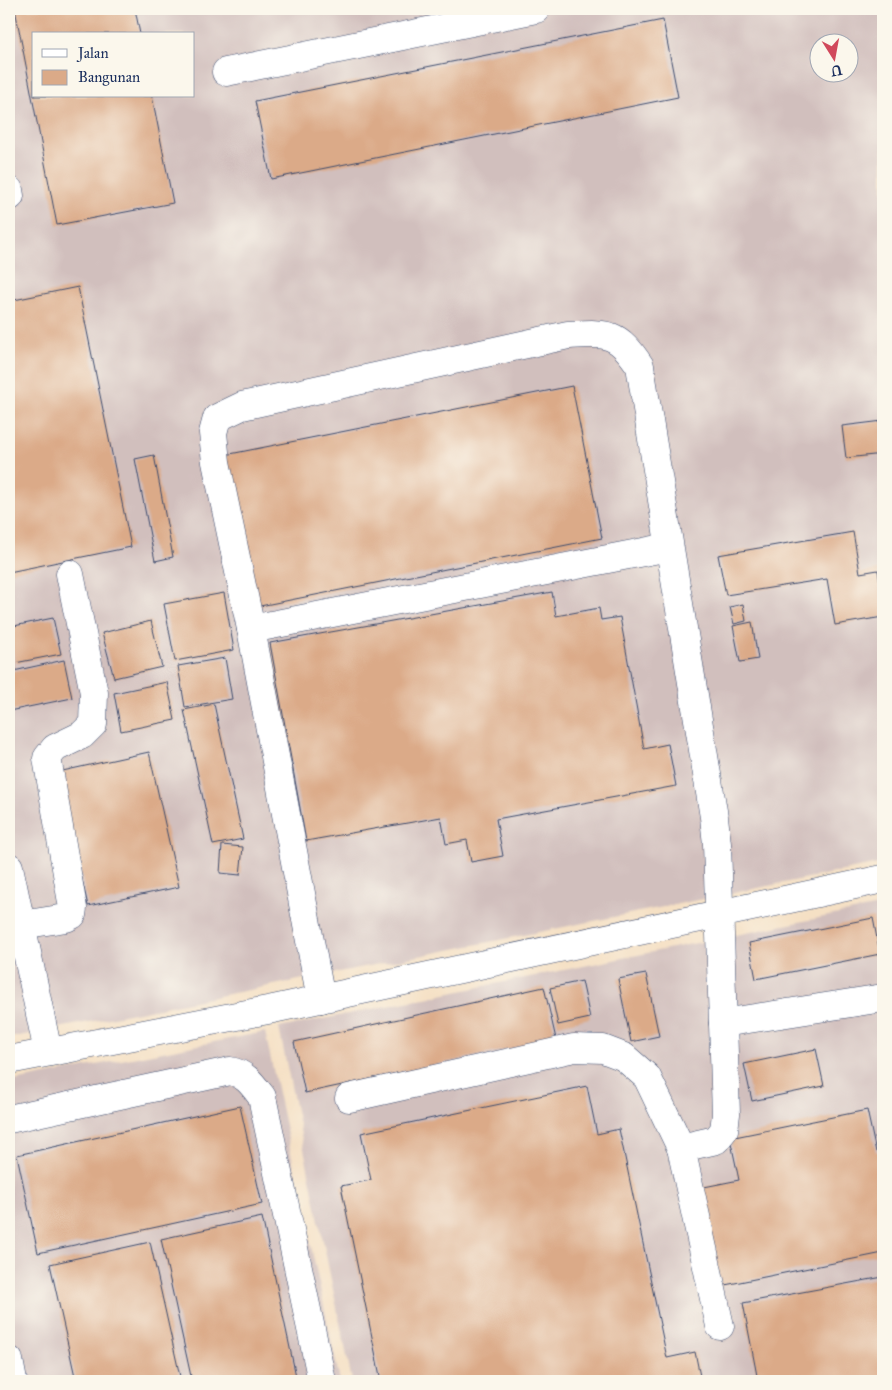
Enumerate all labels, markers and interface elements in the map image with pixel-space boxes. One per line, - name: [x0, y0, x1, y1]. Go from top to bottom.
- legend: [32, 32, 195, 98]
- north arrow: [810, 32, 860, 82]
- text: Jalan: [76, 44, 109, 63]
- text: U: [828, 61, 843, 80]
- text: Bangunan: [78, 68, 140, 86]

